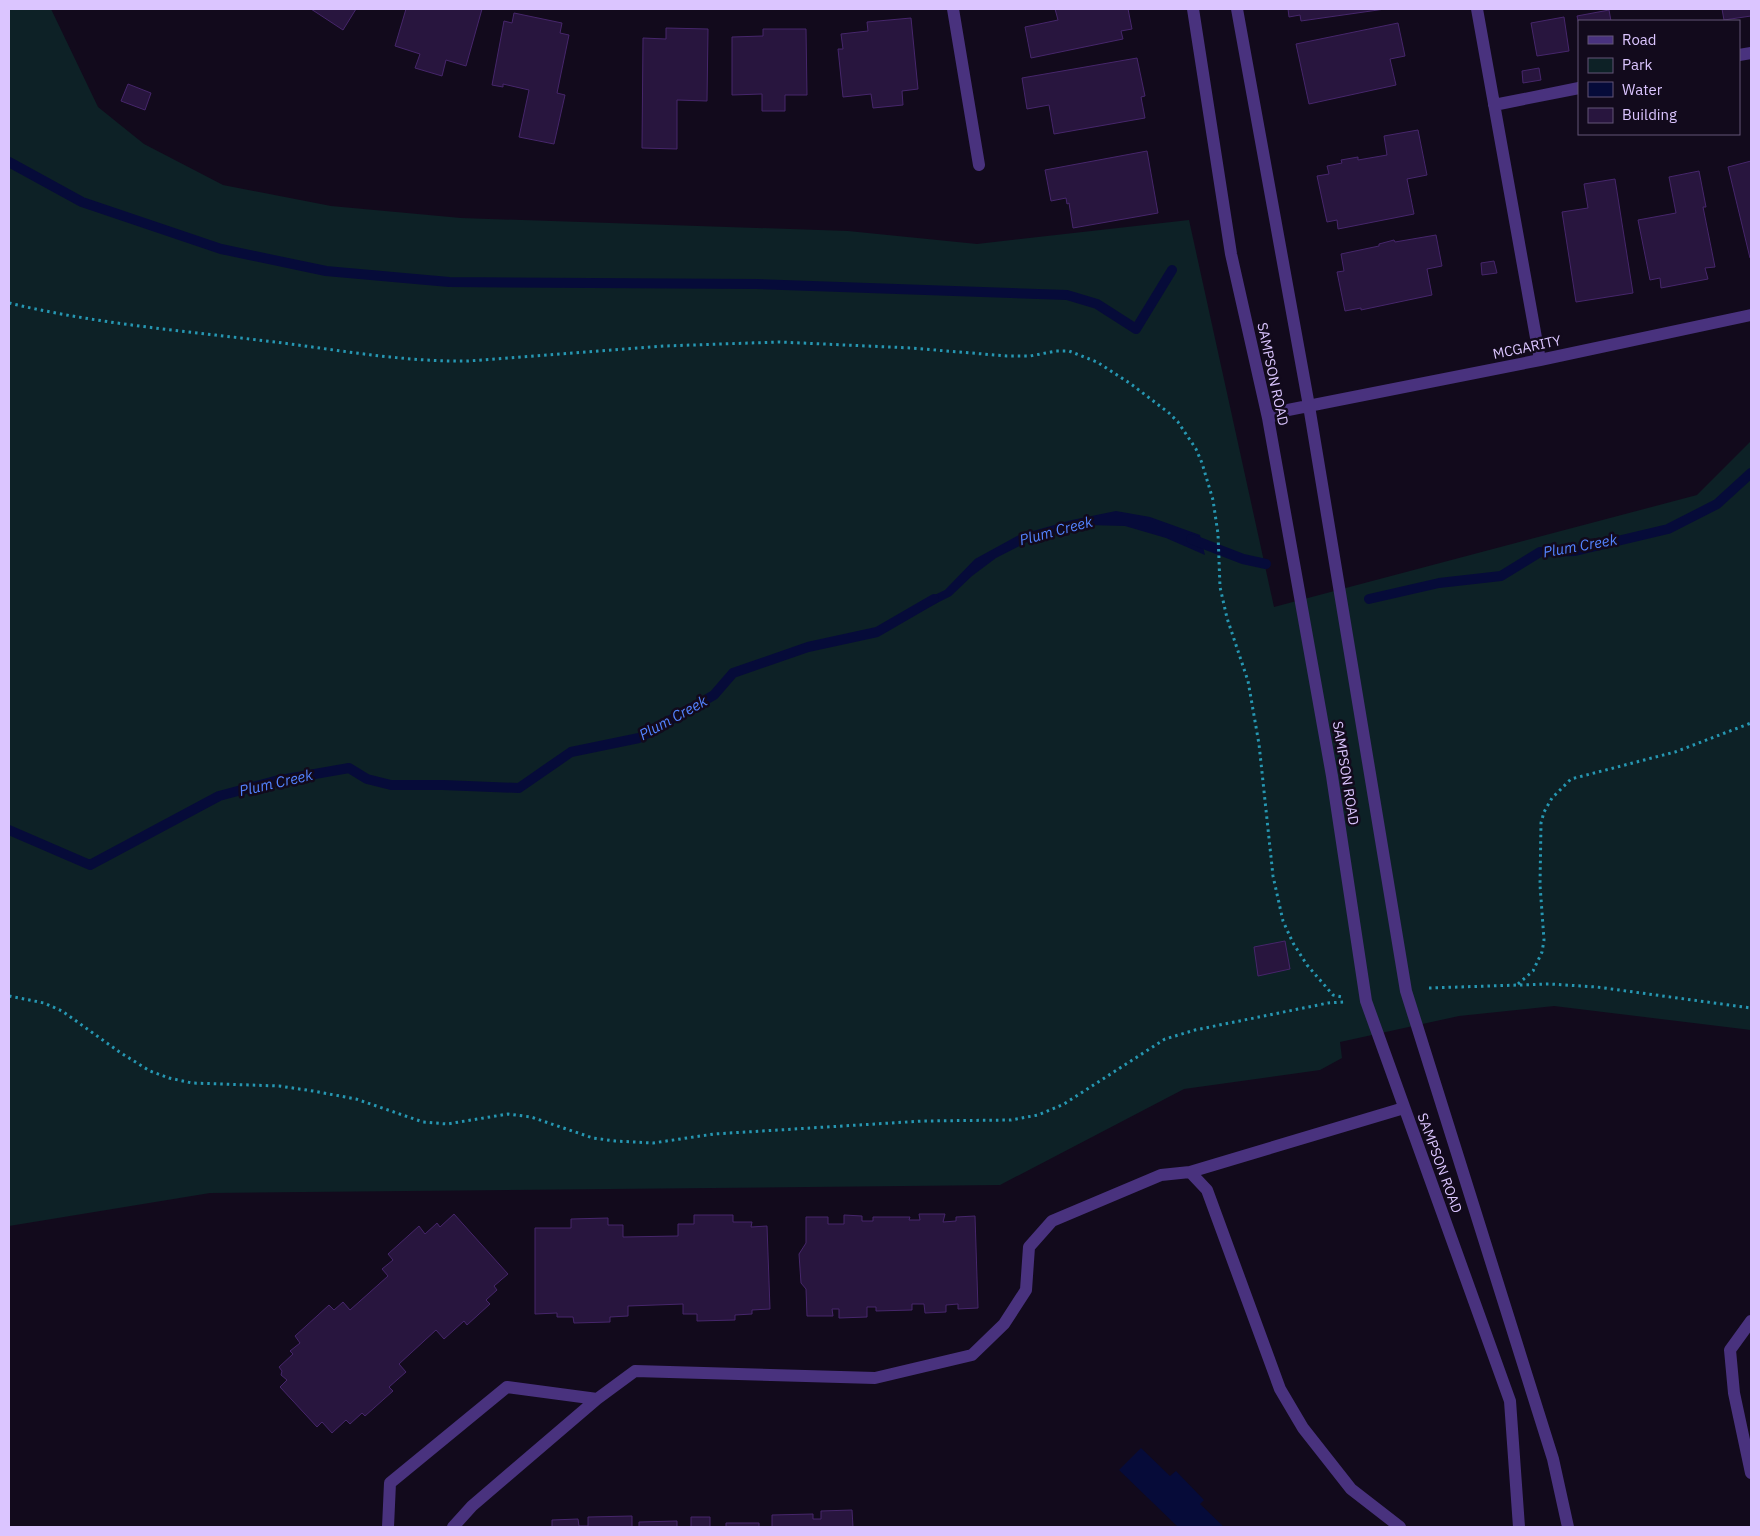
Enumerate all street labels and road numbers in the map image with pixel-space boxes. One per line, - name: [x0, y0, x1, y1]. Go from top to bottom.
- street label: SAMPSON ROAD: [1253, 321, 1293, 427]
- street label: MCGARITY: [1491, 331, 1564, 363]
- street label: SAMPSON ROAD: [1329, 720, 1363, 826]
- street label: SAMPSON ROAD: [1414, 1111, 1466, 1215]

